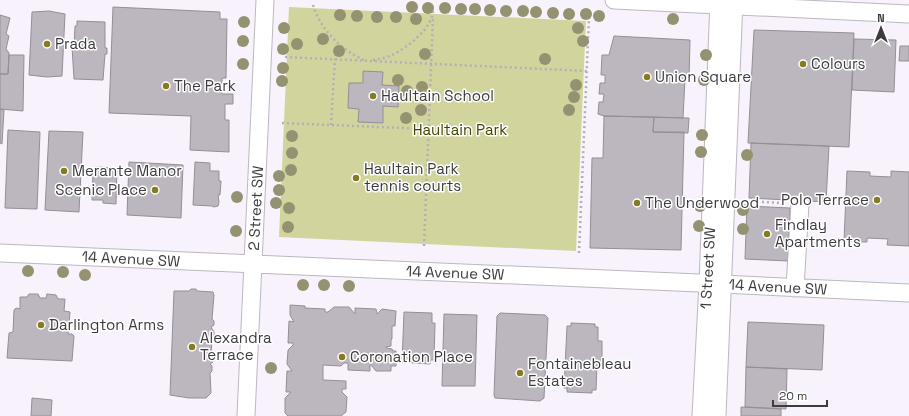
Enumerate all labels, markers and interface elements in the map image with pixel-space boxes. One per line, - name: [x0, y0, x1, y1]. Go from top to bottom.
- north arrow: [861, 8, 901, 48]
- text: N: [877, 11, 885, 25]
- place label: Prada: [55, 34, 96, 53]
- marker: Prada: [42, 39, 52, 49]
- place label: Colours: [811, 54, 866, 73]
- marker: Colours: [798, 59, 808, 69]
- place label: Union Square: [655, 67, 751, 86]
- marker: Union Square: [642, 72, 652, 82]
- place label: The Park: [174, 76, 236, 95]
- marker: The Park: [161, 81, 171, 91]
- place label: Haultain School: [381, 86, 494, 105]
- marker: Haultain School: [368, 91, 378, 101]
- park label: Haultain Park: [413, 120, 507, 139]
- place label: Haultain Park tennis courts: [364, 159, 461, 195]
- place label: Merante Manor: [72, 161, 182, 180]
- street label: 2 Street SW: [244, 165, 267, 251]
- marker: Merante Manor: [59, 166, 69, 176]
- marker: Haultain Park tennis courts: [351, 173, 361, 183]
- place label: Scenic Place: [55, 180, 147, 199]
- marker: Scenic Place: [150, 185, 160, 195]
- place label: Polo Terrace: [781, 190, 869, 209]
- place label: The Underwood: [645, 193, 759, 212]
- marker: Polo Terrace: [872, 195, 882, 205]
- marker: The Underwood: [632, 198, 642, 208]
- place label: Findlay Apartments: [775, 215, 861, 251]
- street label: 1 Street SW: [696, 226, 719, 309]
- marker: Findlay Apartments: [762, 229, 772, 239]
- street label: 14 Avenue SW: [81, 246, 181, 271]
- street label: 14 Avenue SW: [405, 261, 505, 284]
- street label: 14 Avenue SW: [728, 274, 828, 299]
- place label: Darlington Arms: [49, 315, 164, 334]
- marker: Darlington Arms: [36, 320, 46, 330]
- place label: Alexandra Terrace: [200, 328, 272, 364]
- marker: Alexandra Terrace: [187, 342, 197, 352]
- place label: Coronation Place: [350, 347, 473, 366]
- marker: Coronation Place: [337, 352, 347, 362]
- place label: Fontainebleau Estates: [528, 354, 631, 390]
- marker: Fontainebleau Estates: [515, 368, 525, 378]
- scale bar: [773, 382, 827, 408]
- text: 20 m: [779, 388, 807, 404]

